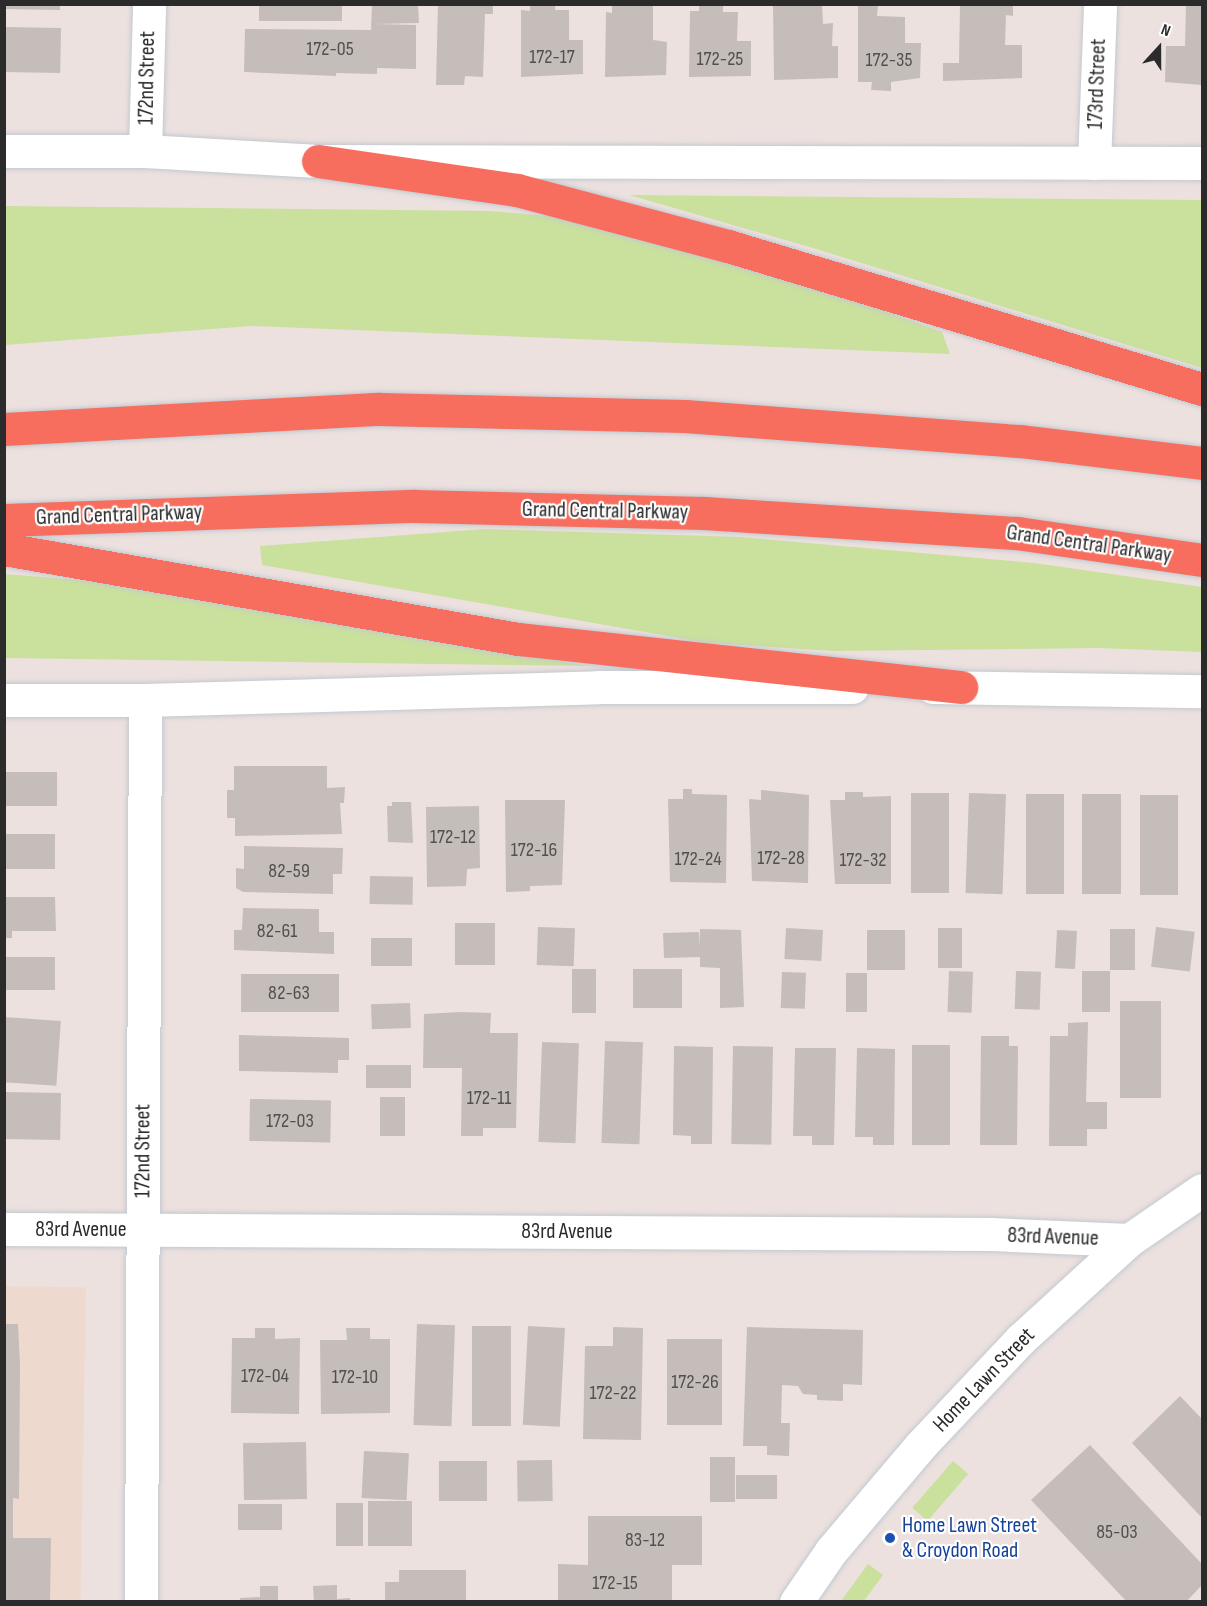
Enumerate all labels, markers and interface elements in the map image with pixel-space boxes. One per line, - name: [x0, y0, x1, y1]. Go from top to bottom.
- north arrow: [1129, 18, 1189, 78]
- text: N: [1158, 20, 1173, 41]
- street label: 172nd Street: [133, 31, 161, 125]
- house number: 172-05: [306, 37, 354, 61]
- street label: 173rd Street: [1082, 38, 1112, 130]
- house number: 172-17: [529, 45, 575, 69]
- house number: 172-25: [697, 47, 743, 71]
- house number: 172-35: [866, 48, 912, 72]
- street label: Grand Central Parkway: [522, 496, 688, 526]
- street label: Grand Central Parkway: [35, 499, 203, 531]
- street label: Grand Central Parkway: [1005, 519, 1173, 569]
- house number: 172-12: [430, 825, 476, 849]
- house number: 172-16: [511, 838, 557, 862]
- house number: 172-28: [757, 846, 805, 870]
- house number: 172-24: [674, 847, 722, 871]
- house number: 172-32: [839, 848, 887, 872]
- house number: 82-59: [268, 859, 310, 883]
- house number: 82-61: [257, 919, 297, 943]
- house number: 82-63: [268, 981, 310, 1005]
- house number: 172-11: [467, 1086, 511, 1110]
- street label: 172nd Street: [130, 1104, 156, 1198]
- house number: 172-03: [266, 1109, 314, 1133]
- street label: 83rd Avenue: [35, 1217, 127, 1243]
- street label: 83rd Avenue: [521, 1219, 613, 1245]
- street label: 83rd Avenue: [1007, 1222, 1099, 1252]
- street label: Home Lawn Street: [928, 1322, 1040, 1438]
- house number: 172-04: [241, 1364, 289, 1388]
- house number: 172-10: [332, 1365, 378, 1389]
- house number: 172-26: [671, 1370, 719, 1394]
- house number: 172-22: [589, 1381, 637, 1405]
- place label: Home Lawn Street & Croydon Road: [902, 1512, 1037, 1564]
- house number: 85-03: [1096, 1520, 1138, 1544]
- house number: 83-12: [625, 1528, 665, 1552]
- marker: Home Lawn Street & Croydon Road: [883, 1531, 897, 1545]
- house number: 172-15: [592, 1571, 638, 1595]

